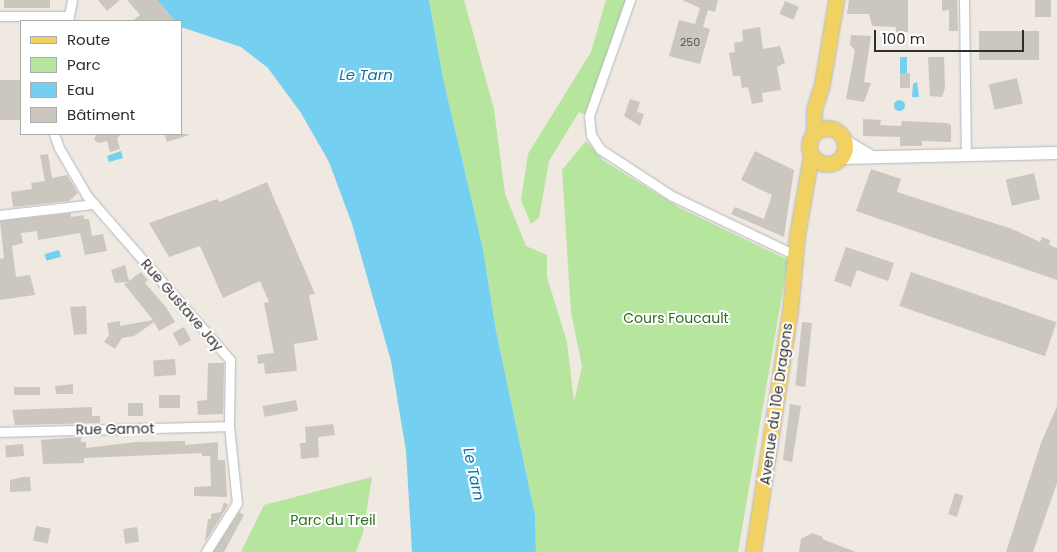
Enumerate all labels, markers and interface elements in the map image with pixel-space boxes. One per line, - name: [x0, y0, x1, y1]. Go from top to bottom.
- legend: [20, 20, 182, 135]
- scale bar: [877, 20, 1027, 52]
- text: 100 m: [882, 28, 925, 49]
- text: Route: [67, 29, 110, 50]
- house number: 250: [680, 35, 700, 49]
- text: Parc: [67, 54, 101, 75]
- water label: Le Tarn: [339, 66, 393, 84]
- text: Eau: [67, 79, 94, 100]
- text: Bâtiment: [67, 104, 135, 125]
- street label: Rue Gustave Jay: [137, 255, 227, 355]
- park label: Cours Foucault: [623, 310, 729, 326]
- street label: Avenue du 10e Dragons: [756, 322, 796, 486]
- street label: Rue Gamot: [75, 420, 155, 438]
- water label: Le Tarn: [460, 446, 488, 502]
- park label: Parc du Treil: [290, 512, 376, 528]

